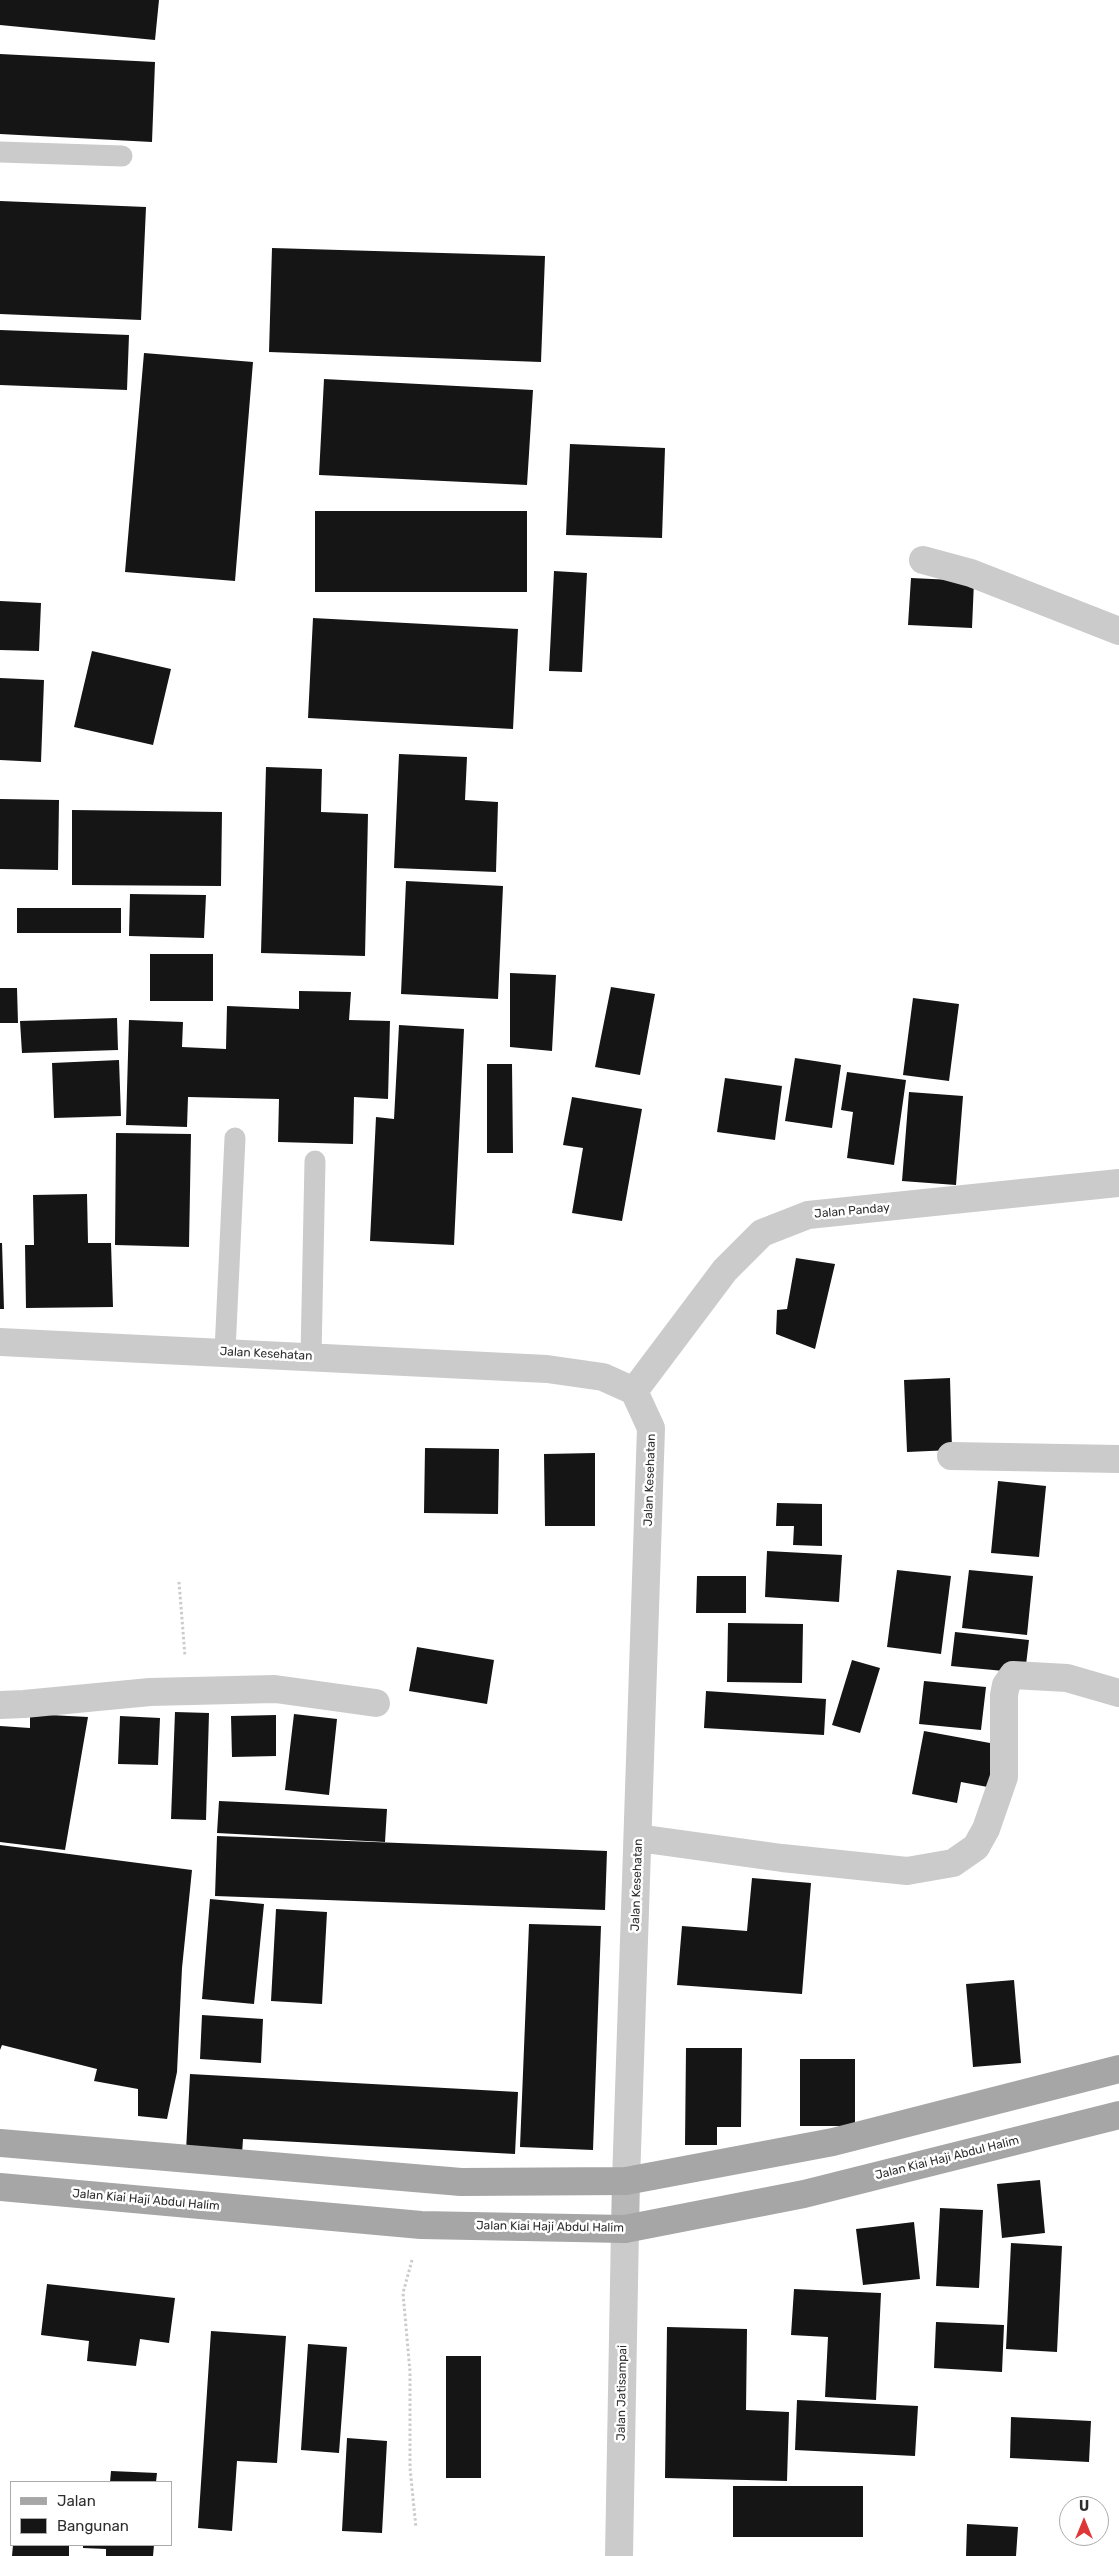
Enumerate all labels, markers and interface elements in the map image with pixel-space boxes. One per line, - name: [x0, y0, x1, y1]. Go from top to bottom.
- street label: Jalan Panday: [814, 1201, 890, 1221]
- street label: Jalan Kesehatan: [219, 1344, 313, 1364]
- street label: Jalan Kesehatan: [641, 1433, 659, 1527]
- street label: Jalan Kesehatan: [628, 1838, 646, 1932]
- street label: Jalan Kiai Haji Abdul Halim: [874, 2133, 1020, 2183]
- street label: Jalan Kiai Haji Abdul Halim: [72, 2186, 220, 2214]
- street label: Jalan Kiai Haji Abdul Halim: [476, 2219, 624, 2235]
- street label: Jalan Jatisampai: [614, 2345, 630, 2441]
- legend: [10, 2481, 172, 2546]
- text: Jalan: [57, 2492, 96, 2510]
- north arrow: [1059, 2496, 1109, 2546]
- text: U: [1079, 2498, 1089, 2515]
- text: Bangunan: [57, 2517, 129, 2535]

